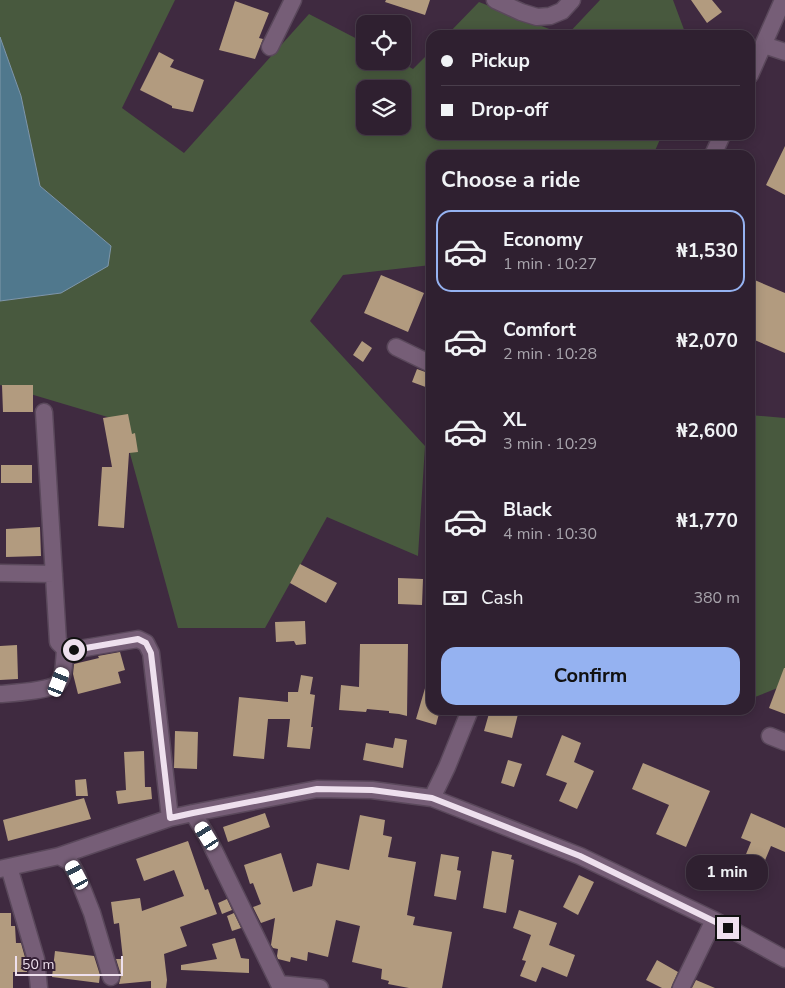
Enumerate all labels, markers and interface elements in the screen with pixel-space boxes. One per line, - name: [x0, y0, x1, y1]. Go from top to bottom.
- map controls: [356, 15, 411, 135]
- button: locate: [356, 15, 411, 70]
- text: Pickup: [471, 48, 530, 74]
- button: layers: [356, 80, 411, 135]
- text: Drop-off: [471, 97, 548, 123]
- text: Choose a ride: [441, 165, 580, 195]
- text: Economy: [503, 227, 583, 253]
- icon: car: [443, 229, 488, 274]
- text: ₦1,530: [676, 238, 738, 264]
- text: 1 min · 10:27: [503, 253, 597, 275]
- text: Comfort: [503, 317, 576, 343]
- icon: car: [443, 319, 488, 364]
- text: ₦2,070: [676, 328, 738, 354]
- text: 2 min · 10:28: [503, 343, 597, 365]
- text: XL: [503, 407, 526, 433]
- icon: car: [443, 409, 488, 454]
- text: ₦2,600: [676, 418, 738, 444]
- text: 3 min · 10:29: [503, 433, 597, 455]
- text: Black: [503, 497, 552, 523]
- icon: car: [443, 499, 488, 544]
- text: ₦1,770: [676, 508, 738, 534]
- text: 4 min · 10:30: [503, 523, 597, 545]
- icon: cash: [441, 584, 469, 612]
- text: Cash: [481, 585, 523, 611]
- text: 380 m: [693, 587, 740, 609]
- route start: [63, 639, 85, 661]
- button: Confirm: [441, 647, 740, 705]
- car: [46, 665, 71, 699]
- car: [192, 819, 221, 853]
- callout: 1 min: [687, 856, 769, 890]
- car: [63, 858, 90, 892]
- text: 1 min: [706, 861, 748, 883]
- route end: [717, 917, 739, 939]
- scale bar: [15, 953, 122, 976]
- text: 50 m: [22, 955, 54, 974]

